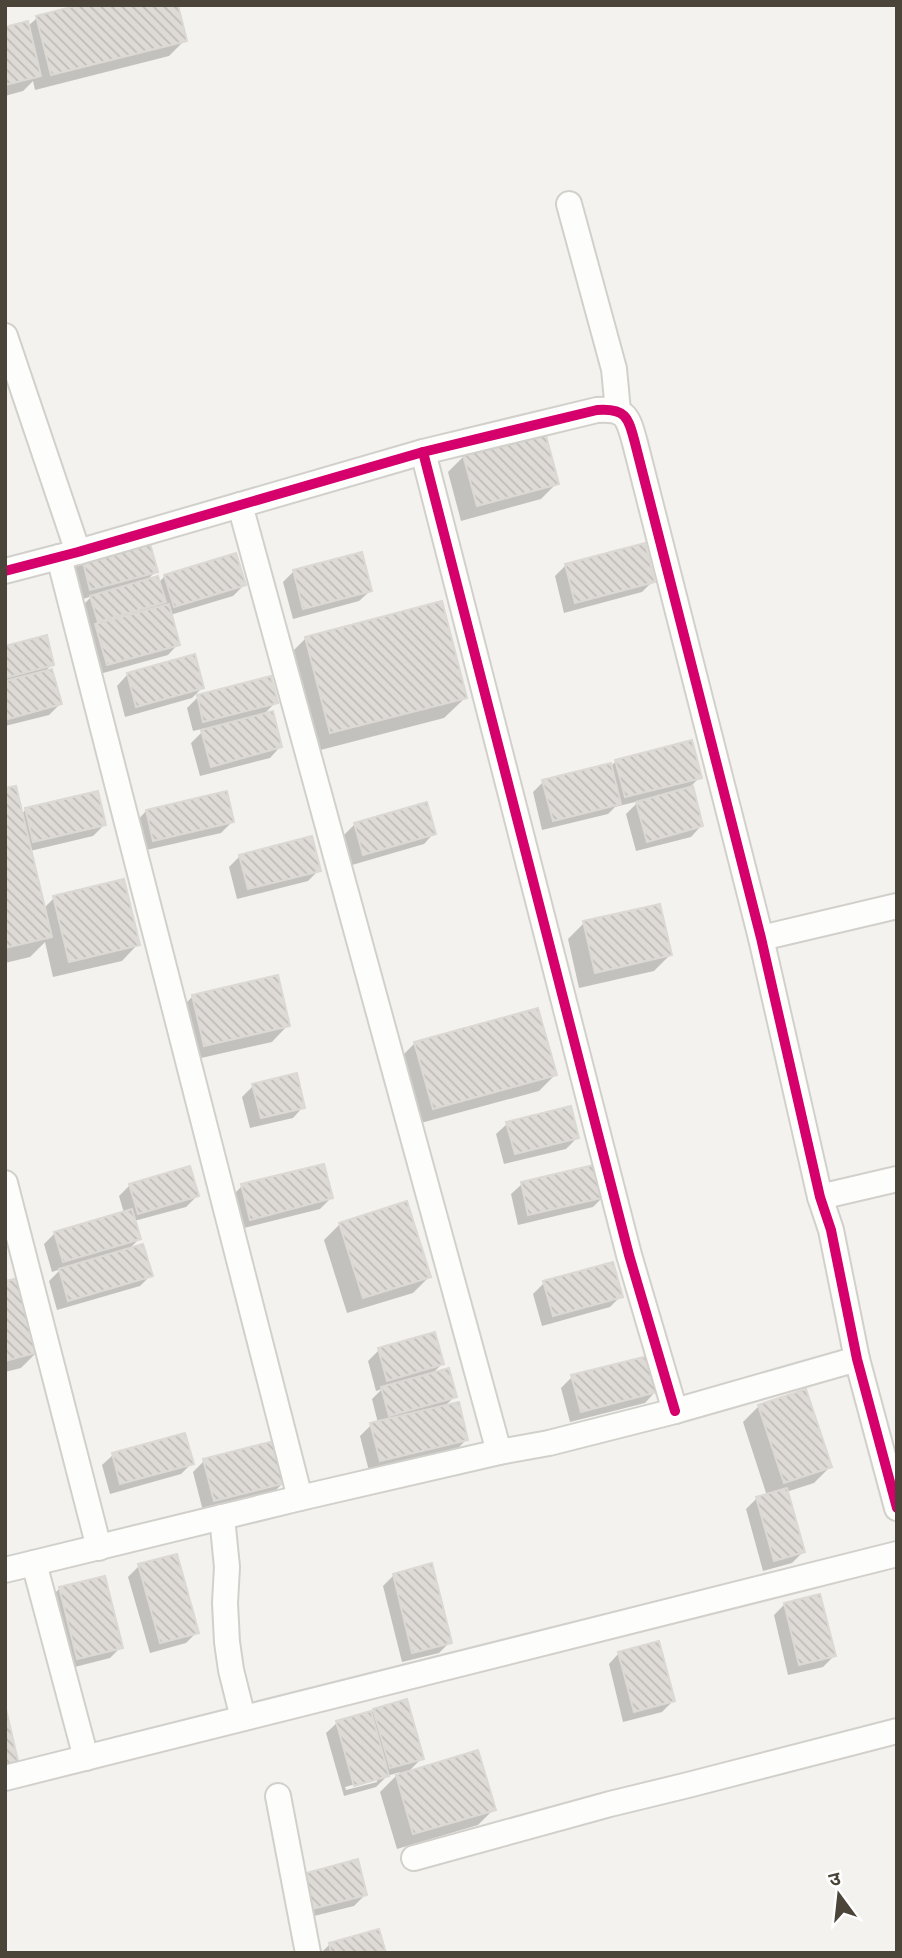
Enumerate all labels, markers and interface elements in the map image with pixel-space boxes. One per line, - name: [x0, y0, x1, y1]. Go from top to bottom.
- north arrow: [804, 1860, 874, 1930]
- text: उ: [826, 1865, 844, 1892]

